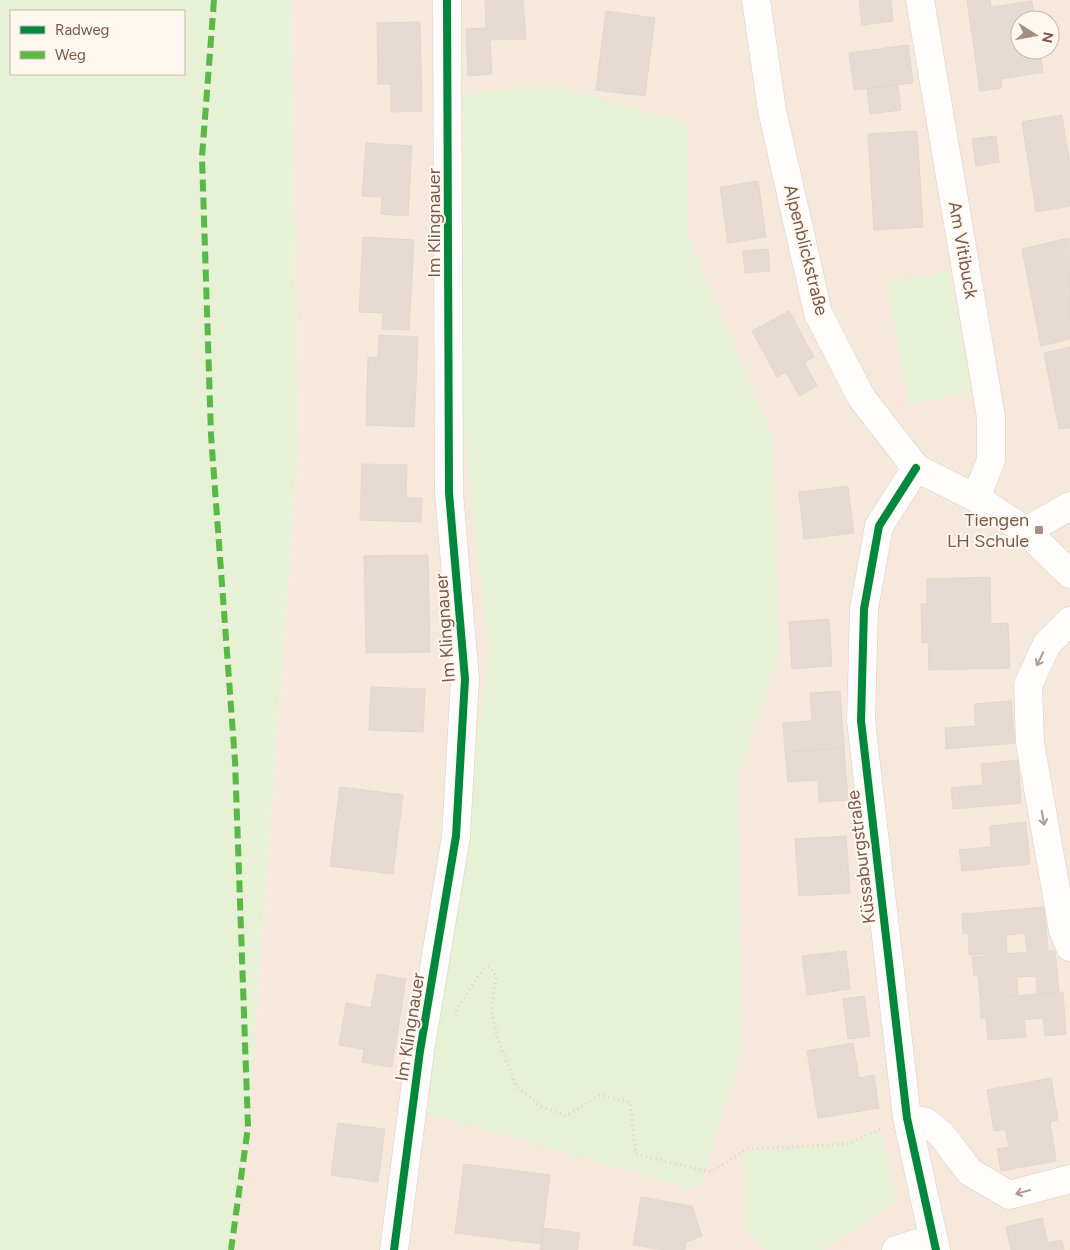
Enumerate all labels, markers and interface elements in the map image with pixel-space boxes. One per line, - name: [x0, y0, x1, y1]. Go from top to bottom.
- legend: [10, 10, 185, 75]
- north arrow: [1010, 10, 1060, 60]
- text: Radweg: [55, 21, 109, 39]
- text: N: [1038, 30, 1057, 44]
- text: Weg: [55, 46, 86, 64]
- street label: Im Klingnauer: [423, 168, 445, 278]
- street label: Alpenblickstraße: [779, 182, 833, 318]
- street label: Am Vitibuck: [944, 200, 982, 301]
- place label: Tiengen LH Schule: [947, 509, 1029, 552]
- marker: Tiengen LH Schule: [1033, 524, 1045, 536]
- street label: Im Klingnauer: [430, 573, 460, 683]
- one-way arrow: [1035, 651, 1045, 666]
- street label: Küssaburgstraße: [842, 789, 880, 925]
- one-way arrow: [1039, 809, 1049, 825]
- street label: Im Klingnauer: [391, 971, 429, 1083]
- one-way arrow: [1015, 1188, 1031, 1197]

